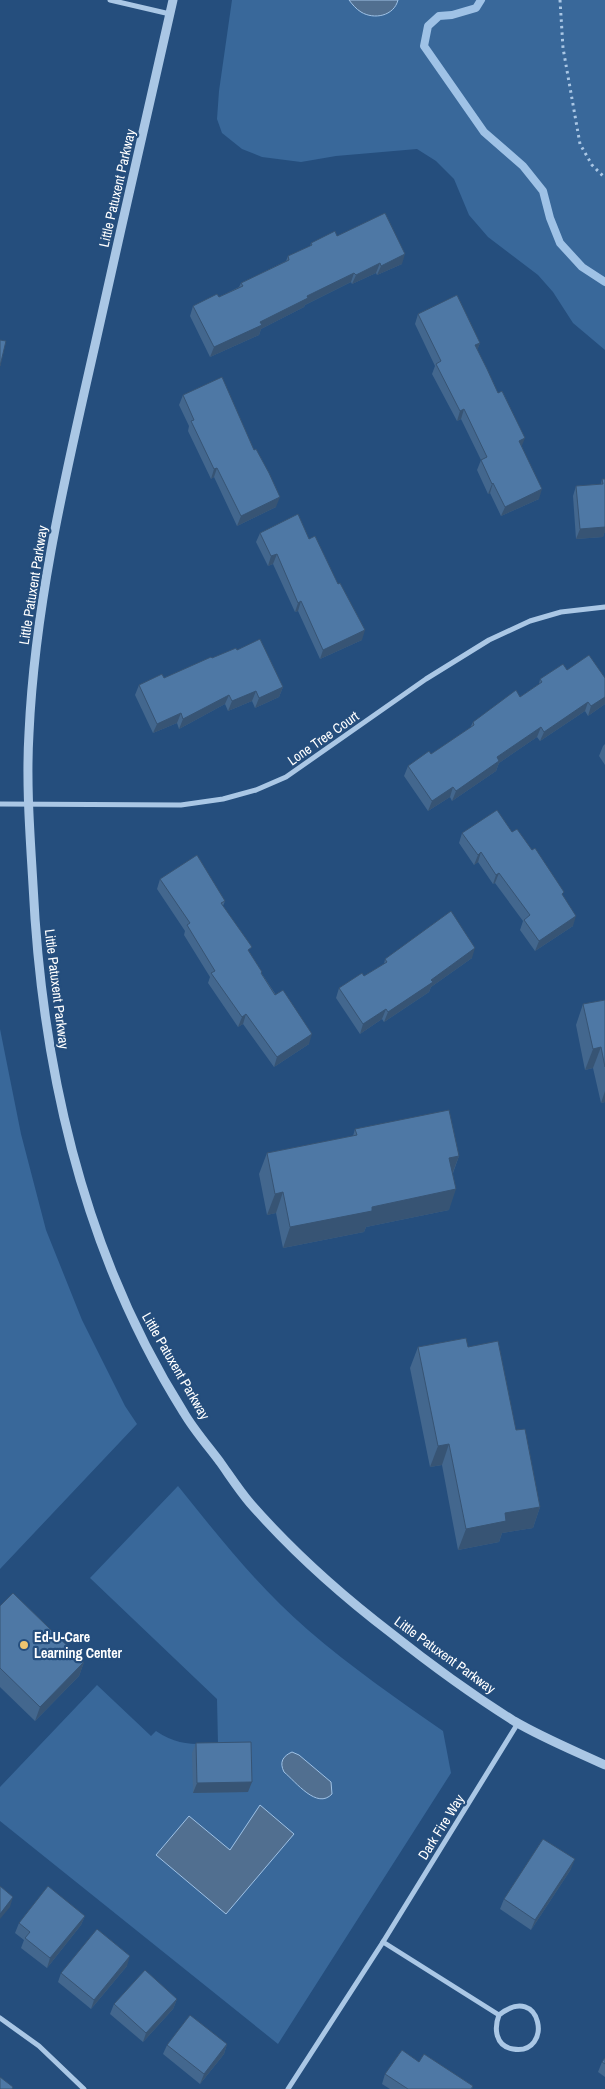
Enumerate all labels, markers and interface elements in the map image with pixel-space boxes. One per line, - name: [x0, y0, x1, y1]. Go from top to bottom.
- street label: Little Patuxent Parkway: [95, 127, 139, 249]
- street label: Little Patuxent Parkway: [15, 524, 51, 646]
- street label: Lone Tree Court: [284, 707, 362, 769]
- street label: Little Patuxent Parkway: [41, 928, 73, 1050]
- street label: Little Patuxent Parkway: [138, 1309, 214, 1423]
- street label: Little Patuxent Parkway: [391, 1612, 499, 1698]
- place label: Ed-U-Care Learning Center: [34, 1628, 123, 1662]
- marker: Ed-U-Care Learning Center: [18, 1639, 30, 1651]
- street label: Dark Fire Way: [414, 1791, 468, 1863]

